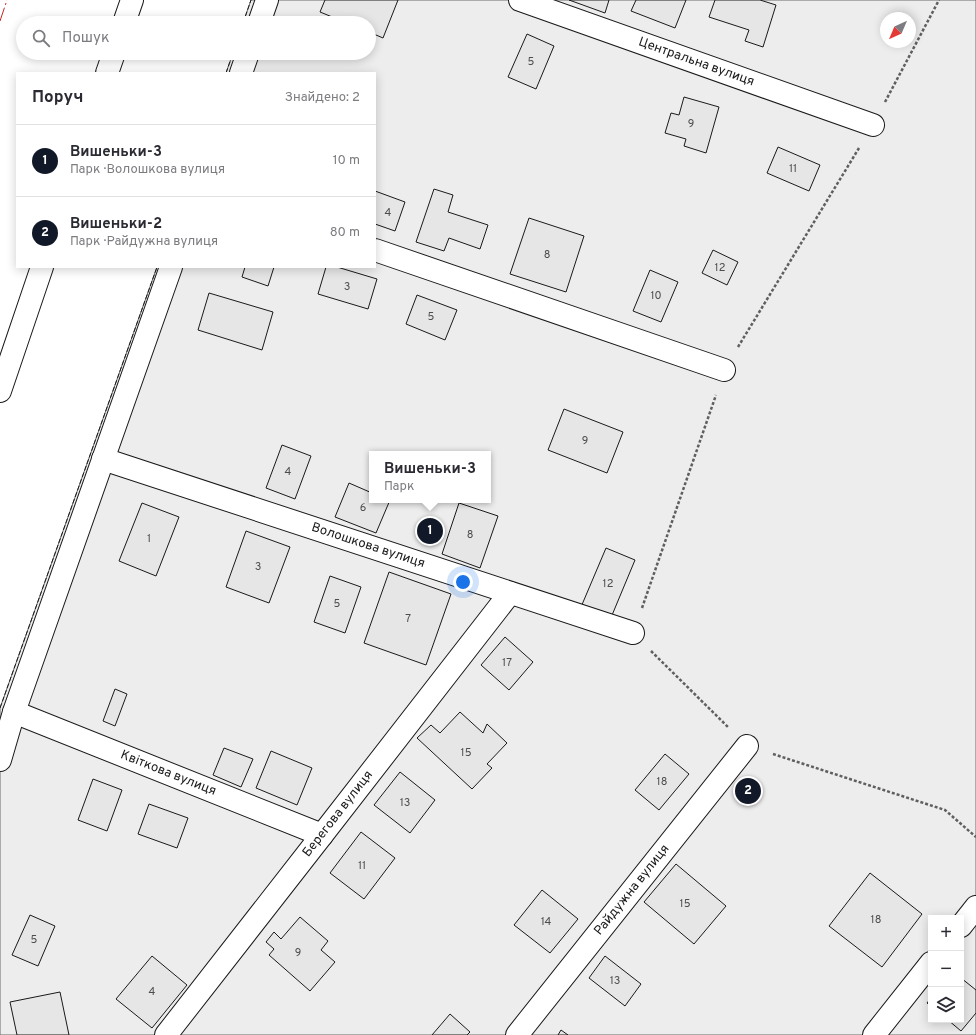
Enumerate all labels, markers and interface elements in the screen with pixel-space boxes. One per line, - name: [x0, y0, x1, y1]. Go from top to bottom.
- north arrow: [880, 12, 916, 48]
- search box: [16, 16, 376, 60]
- icon: search: [30, 27, 52, 49]
- text: Пошук: [62, 29, 110, 48]
- street label: Центральна вулиця: [636, 35, 756, 90]
- house number: 5: [528, 55, 535, 69]
- text: Поруч: [32, 87, 84, 109]
- text: Знайдено: 2: [285, 90, 360, 106]
- house number: 9: [688, 117, 694, 131]
- text: Вишеньки-3: [70, 143, 162, 162]
- text: 1: [42, 153, 48, 169]
- text: 10 m: [333, 153, 360, 169]
- text: Парк · Волошкова вулиця: [70, 162, 225, 178]
- house number: 11: [789, 162, 797, 176]
- house number: 4: [385, 206, 392, 220]
- text: Вишеньки-2: [70, 215, 162, 234]
- text: 2: [41, 225, 49, 241]
- text: 80 m: [330, 225, 360, 241]
- text: Парк · Райдужна вулиця: [70, 234, 218, 250]
- house number: 8: [544, 248, 550, 262]
- house number: 12: [715, 261, 725, 275]
- house number: 3: [344, 280, 350, 294]
- house number: 10: [650, 289, 662, 303]
- house number: 5: [428, 310, 435, 324]
- house number: 9: [582, 434, 588, 448]
- popup: [369, 451, 491, 503]
- text: Вишеньки-3: [384, 460, 476, 479]
- house number: 4: [285, 465, 292, 479]
- text: Парк: [384, 479, 414, 495]
- house number: 6: [360, 501, 366, 515]
- pin: 1: [417, 516, 443, 546]
- street label: Волошкова вулиця: [309, 520, 427, 572]
- house number: 8: [467, 528, 473, 542]
- house number: 1: [147, 532, 151, 546]
- house number: 3: [255, 560, 261, 574]
- your location: [453, 572, 473, 592]
- house number: 12: [603, 577, 613, 591]
- house number: 5: [334, 597, 341, 611]
- house number: 7: [405, 612, 411, 626]
- house number: 17: [502, 656, 512, 670]
- house number: 15: [461, 746, 472, 760]
- street label: Квіткова вулиця: [118, 747, 218, 800]
- street label: Берегова вулиця: [300, 768, 377, 861]
- house number: 18: [657, 775, 667, 789]
- pin: 2: [735, 776, 761, 806]
- house number: 13: [400, 796, 410, 810]
- street label: Райдужна вулиця: [591, 842, 673, 939]
- house number: 11: [358, 859, 366, 873]
- house number: 15: [680, 897, 691, 911]
- house number: 18: [871, 913, 881, 927]
- house number: 14: [541, 915, 552, 929]
- map controls: [928, 915, 964, 1023]
- button: +: [928, 915, 964, 951]
- house number: 5: [31, 933, 38, 947]
- house number: 9: [295, 946, 301, 960]
- button: −: [928, 951, 964, 987]
- house number: 13: [610, 974, 620, 988]
- house number: 4: [149, 985, 156, 999]
- button: layers: [928, 987, 964, 1023]

